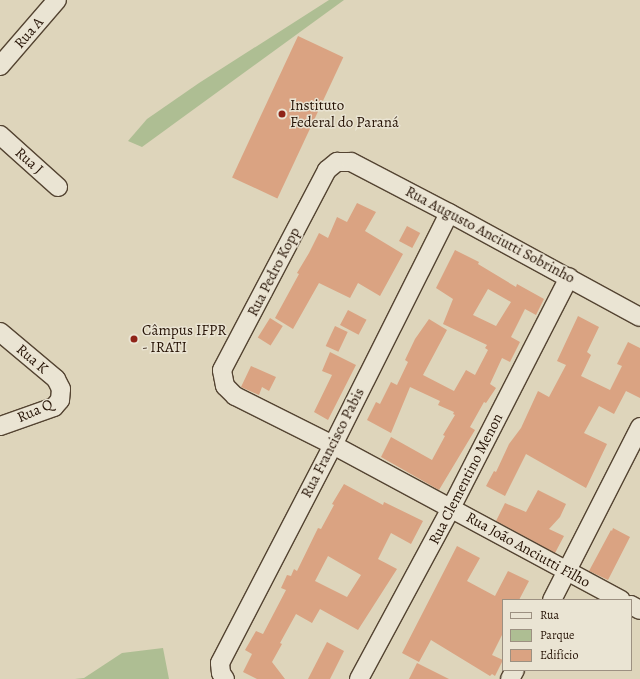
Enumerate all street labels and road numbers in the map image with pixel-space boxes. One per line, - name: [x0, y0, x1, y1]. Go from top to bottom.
- street label: Rua A: [11, 14, 47, 52]
- street label: Rua J: [11, 144, 47, 178]
- street label: Rua Augusto Anciutti Sobrinho: [402, 183, 578, 287]
- street label: Rua Pedro Kopp: [244, 224, 304, 320]
- street label: Rua K: [12, 340, 52, 378]
- street label: Rua Francisco Pabis: [298, 385, 368, 501]
- street label: Rua Q: [14, 395, 56, 427]
- street label: Rua Clementino Menon: [425, 410, 507, 548]
- street label: Rua João Anciutti Filho: [463, 508, 593, 592]

